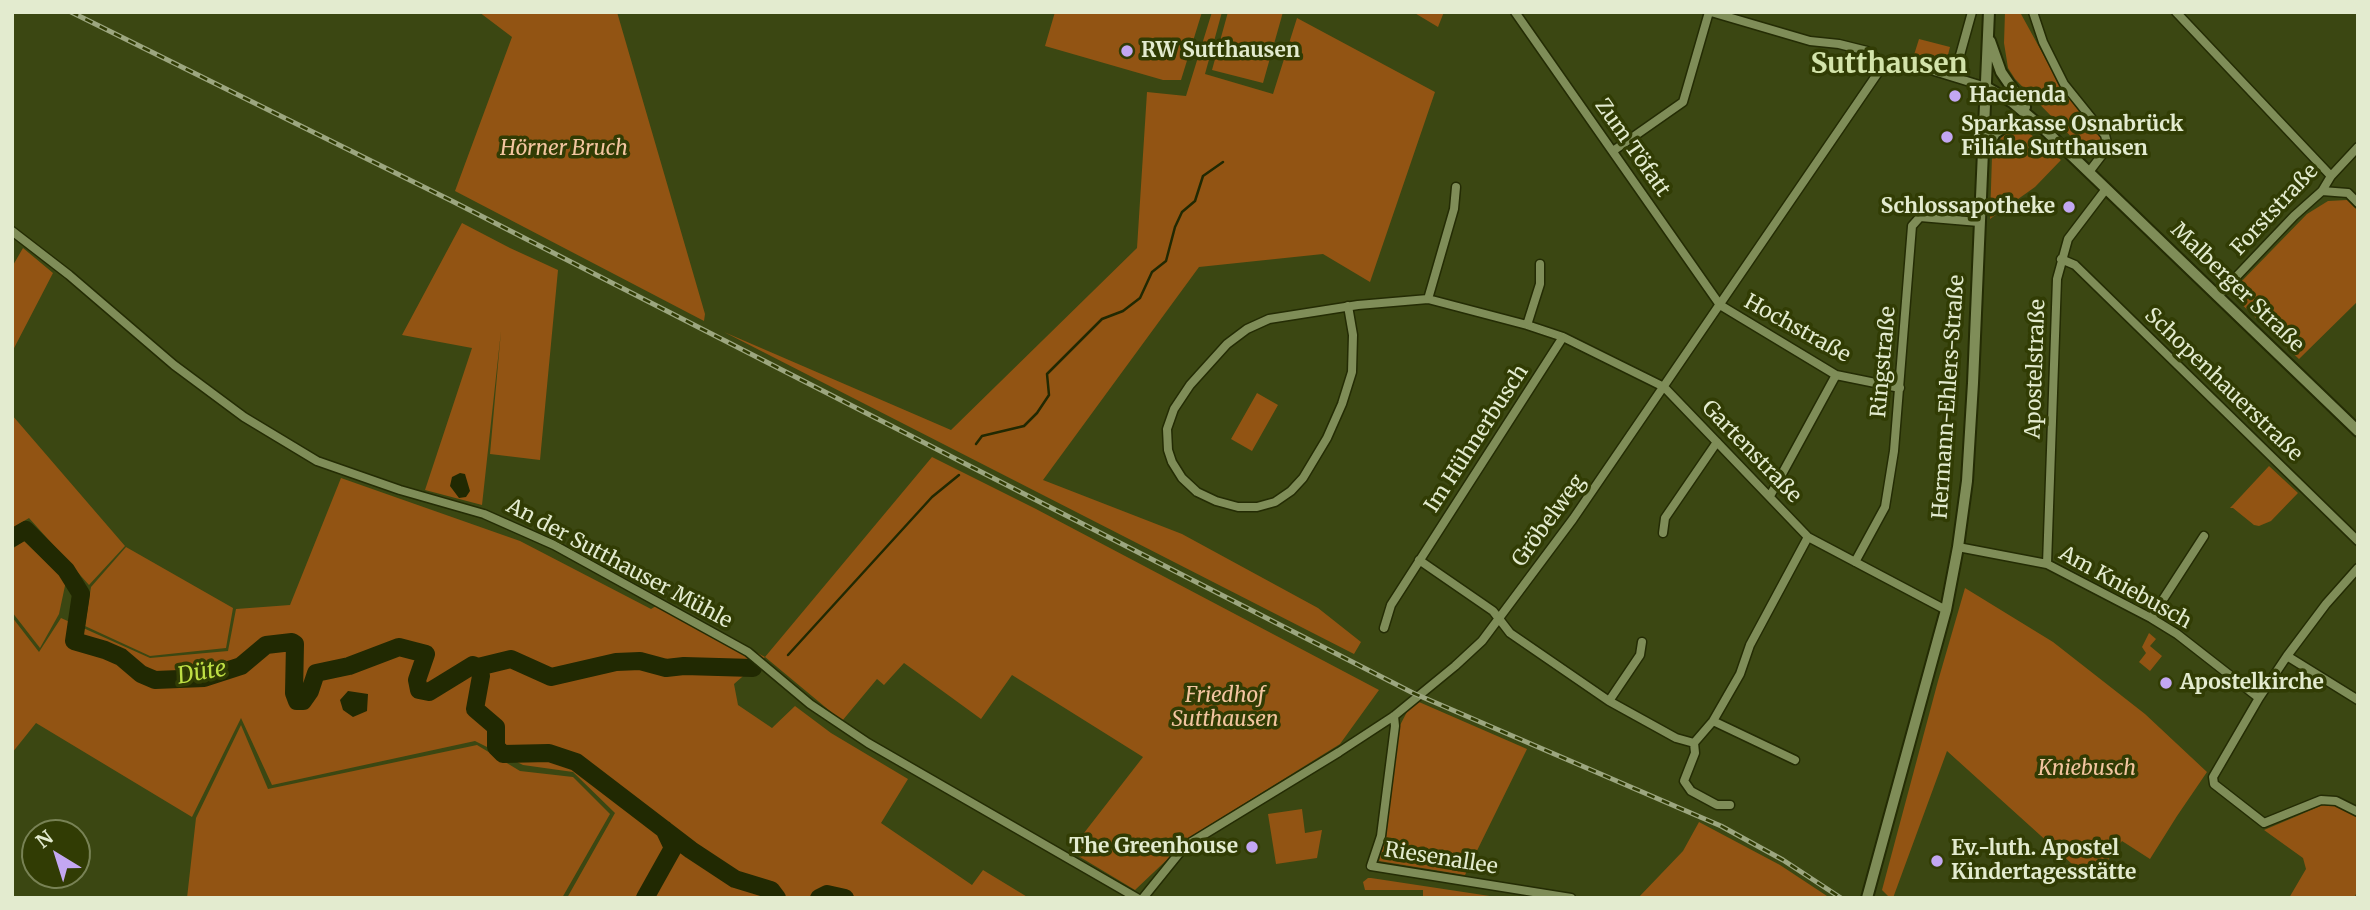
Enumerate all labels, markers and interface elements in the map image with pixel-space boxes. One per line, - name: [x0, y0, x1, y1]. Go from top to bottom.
- place label: RW Sutthausen: [1141, 38, 1300, 64]
- marker: RW Sutthausen: [1119, 43, 1135, 59]
- district label: Sutthausen: [1810, 48, 1968, 82]
- place label: Hacienda: [1969, 83, 2066, 109]
- marker: Hacienda: [1947, 88, 1963, 104]
- street label: Zum Töfatt: [1589, 94, 1675, 202]
- place label: Sparkasse Osnabrück Filiale Sutthausen: [1961, 112, 2183, 162]
- marker: Sparkasse Osnabrück Filiale Sutthausen: [1939, 129, 1955, 145]
- park label: Hörner Bruch: [500, 136, 628, 162]
- street label: Forststraße: [2226, 159, 2324, 261]
- place label: Schlossapotheke: [1880, 194, 2055, 220]
- marker: Schlossapotheke: [2061, 199, 2077, 215]
- street label: Malberger Straße: [2165, 218, 2309, 358]
- street label: Hermann-Ehlers-Straße: [1928, 274, 1970, 520]
- street label: Hochstraße: [1739, 289, 1855, 369]
- street label: Apostelstraße: [2021, 299, 2051, 439]
- street label: Schopenhauerstraße: [2139, 303, 2307, 467]
- street label: Ringstraße: [1867, 305, 1901, 419]
- street label: Im Hühnerbusch: [1420, 361, 1534, 517]
- street label: Gartenstraße: [1696, 396, 1806, 508]
- street label: Gröbelweg: [1507, 470, 1591, 572]
- street label: An der Sutthauser Mühle: [502, 494, 736, 634]
- street label: Am Kniebusch: [2054, 541, 2196, 635]
- water label: Düte: [175, 655, 229, 691]
- place label: Apostelkirche: [2180, 670, 2324, 696]
- marker: Apostelkirche: [2158, 675, 2174, 691]
- park label: Friedhof Sutthausen: [1171, 683, 1279, 733]
- park label: Kniebusch: [2038, 756, 2136, 782]
- north arrow: [21, 819, 91, 889]
- text: N: [31, 825, 58, 853]
- place label: The Greenhouse: [1069, 834, 1238, 860]
- place label: Ev.-luth. Apostel Kindertagesstätte: [1951, 836, 2136, 886]
- street label: Riesenallee: [1382, 838, 1500, 880]
- marker: The Greenhouse: [1244, 839, 1260, 855]
- marker: Ev.-luth. Apostel Kindertagesstätte: [1929, 853, 1945, 869]

